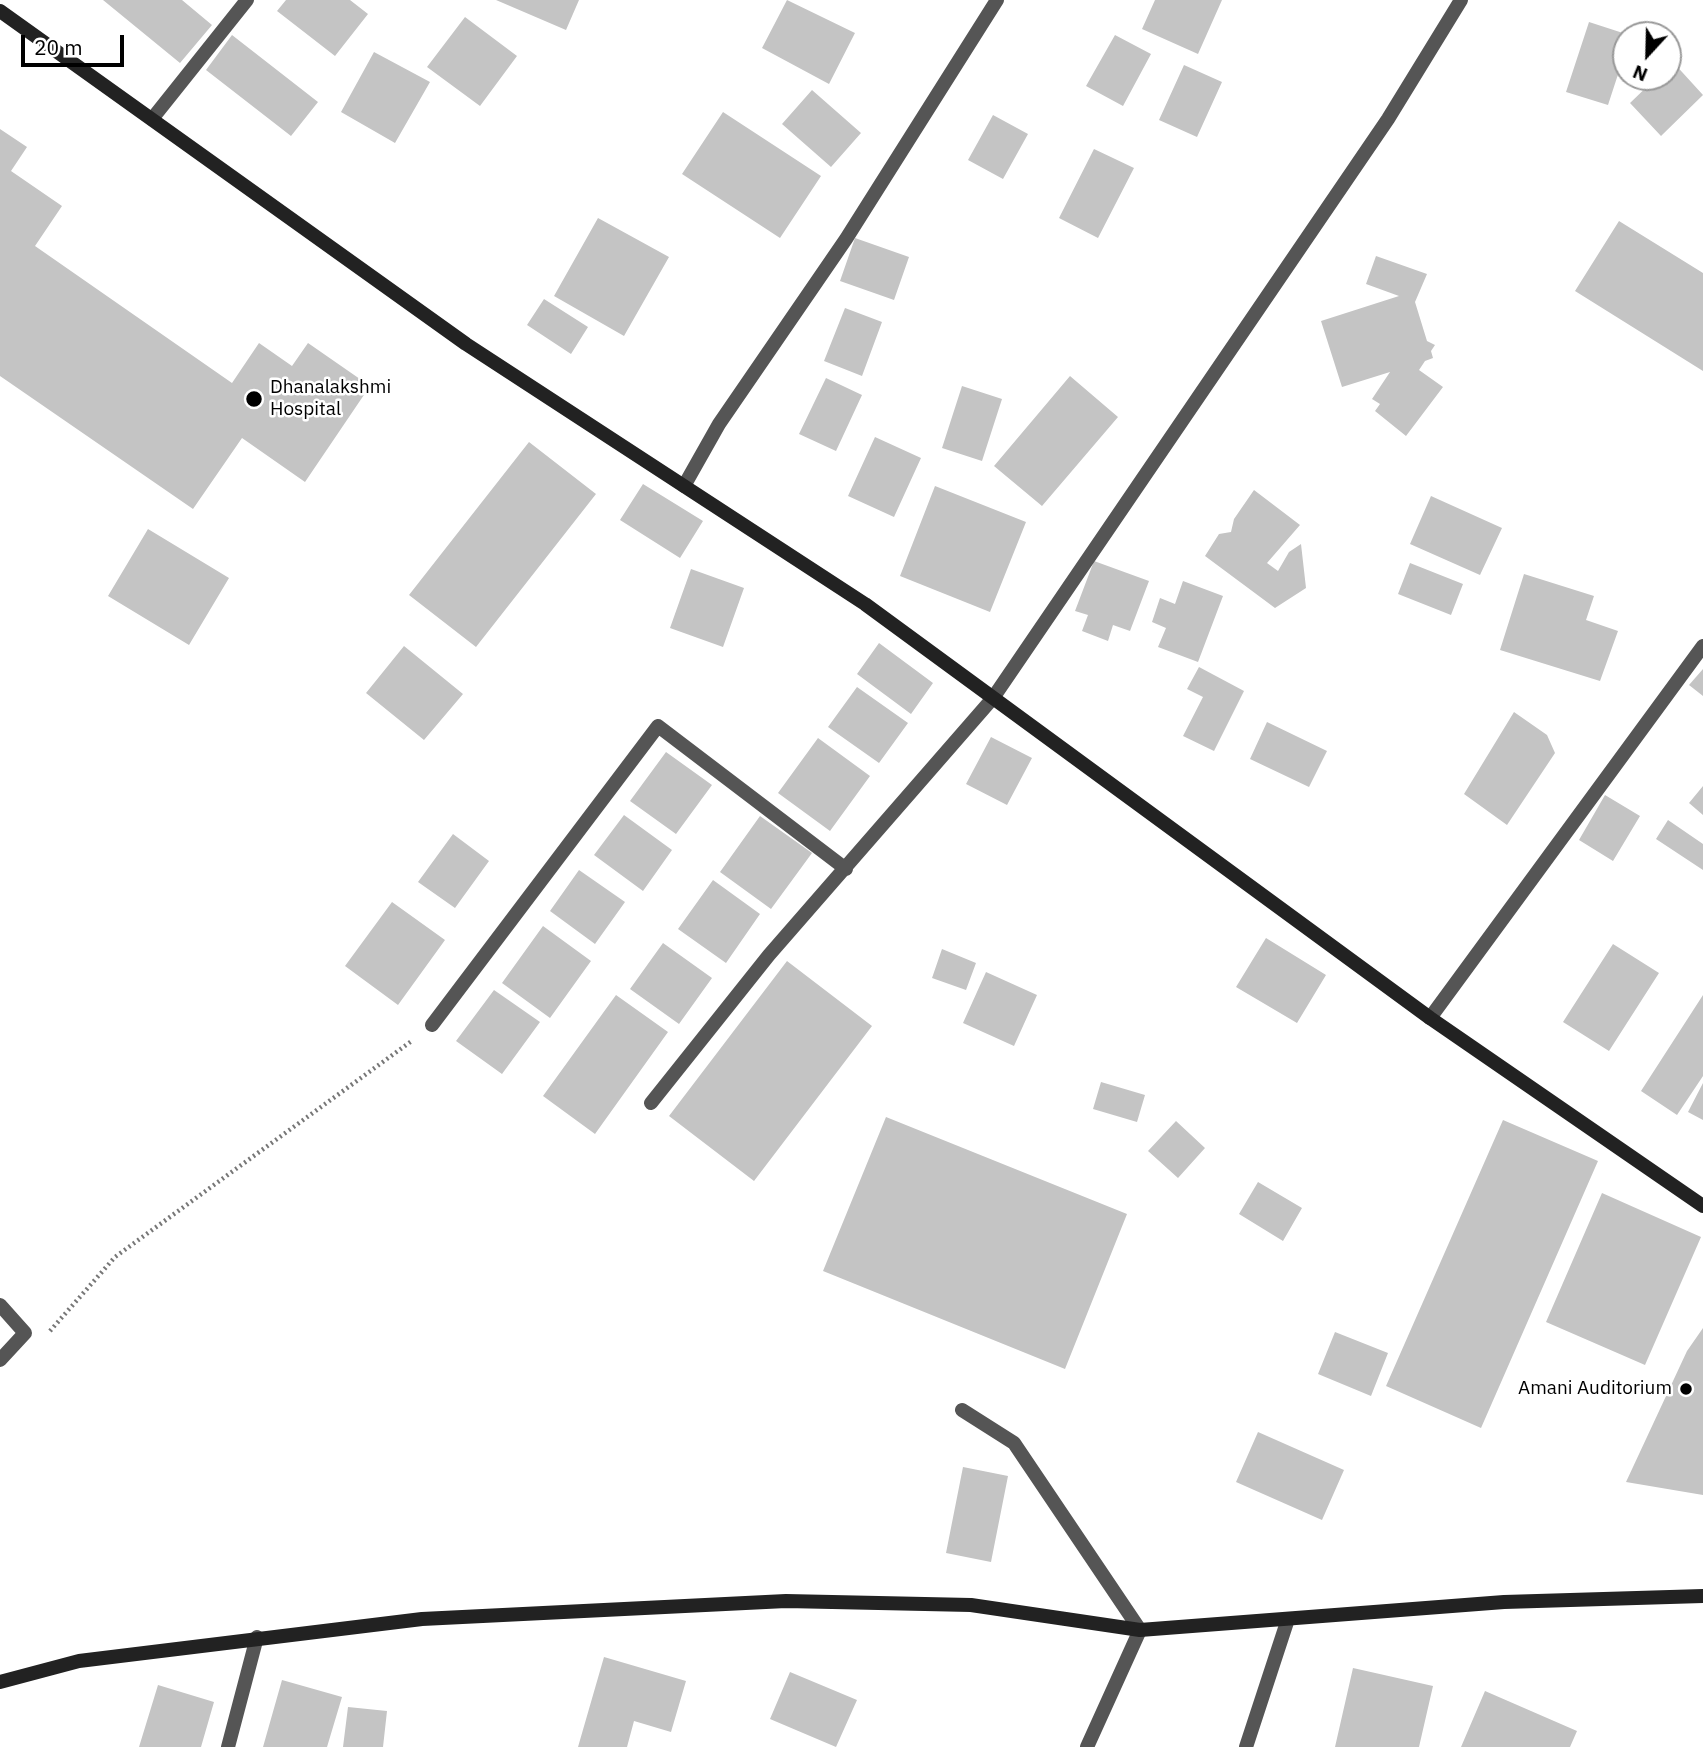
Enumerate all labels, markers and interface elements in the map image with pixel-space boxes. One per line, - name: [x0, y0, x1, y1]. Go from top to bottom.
- scale bar: [24, 21, 128, 65]
- north arrow: [1612, 21, 1682, 91]
- text: 20 m: [34, 33, 83, 61]
- text: N: [1629, 60, 1651, 87]
- place label: Dhanalakshmi Hospital: [270, 377, 391, 421]
- marker: Dhanalakshmi Hospital: [244, 389, 264, 409]
- place label: Amani Auditorium: [1518, 1378, 1672, 1400]
- marker: Amani Auditorium: [1678, 1381, 1694, 1397]

